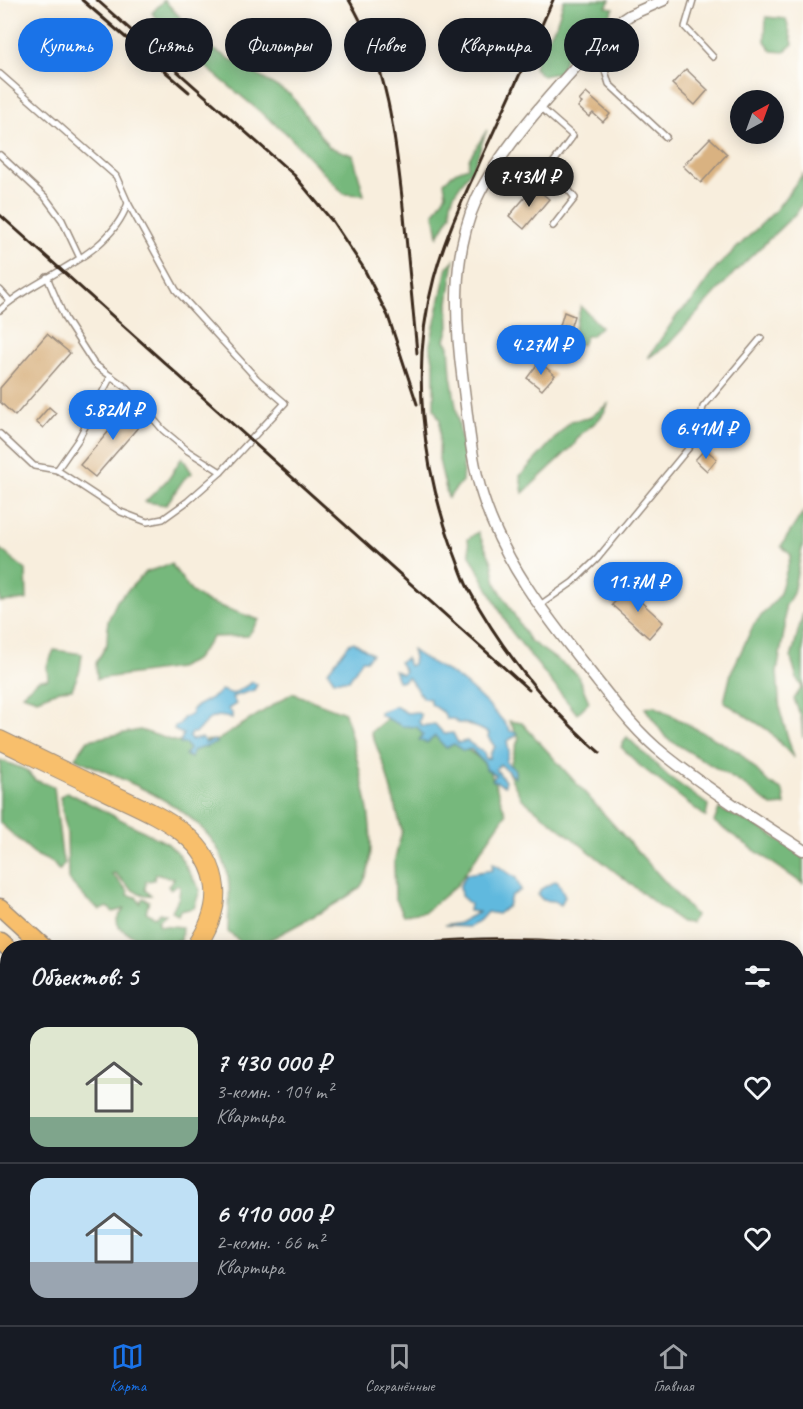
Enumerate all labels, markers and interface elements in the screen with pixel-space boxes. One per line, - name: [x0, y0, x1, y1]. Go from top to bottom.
- chip: Купить: [18, 18, 113, 72]
- chip: Снять: [125, 18, 213, 72]
- chip: Фильтры: [225, 18, 332, 72]
- chip: Новое: [344, 18, 426, 72]
- chip: Квартира: [438, 18, 552, 72]
- chip: Дом: [564, 18, 639, 72]
- north arrow: [730, 90, 784, 144]
- map controls: [730, 90, 784, 144]
- pin: 7.43M ₽: [474, 157, 584, 208]
- text: 7.43M ₽: [499, 164, 559, 189]
- pin: 4.27M ₽: [486, 325, 596, 376]
- text: 4.27M ₽: [511, 332, 571, 357]
- pin: 5.82M ₽: [58, 390, 168, 441]
- text: 5.82M ₽: [83, 397, 143, 422]
- pin: 6.41M ₽: [651, 409, 761, 460]
- text: 6.41M ₽: [675, 416, 737, 441]
- pin: 11.7M ₽: [583, 562, 693, 613]
- text: 11.7M ₽: [608, 569, 668, 594]
- text: Объектов: 5: [30, 960, 138, 993]
- icon: filters: [741, 960, 774, 993]
- text: 7 430 000 ₽: [216, 1046, 330, 1079]
- icon: home: [78, 1051, 150, 1123]
- icon: heart: [741, 1071, 774, 1104]
- text: 3-комн. · 104 m²: [216, 1079, 333, 1104]
- text: Квартира: [216, 1104, 284, 1129]
- text: 6 410 000 ₽: [216, 1197, 331, 1230]
- icon: home: [78, 1202, 150, 1274]
- icon: heart: [741, 1222, 774, 1255]
- text: 2-комн. · 66 m²: [216, 1230, 324, 1255]
- text: Квартира: [216, 1255, 284, 1280]
- tab: Карта: [109, 1340, 146, 1396]
- tab: Сохранённые: [365, 1340, 434, 1396]
- tab: Главная: [653, 1340, 694, 1396]

